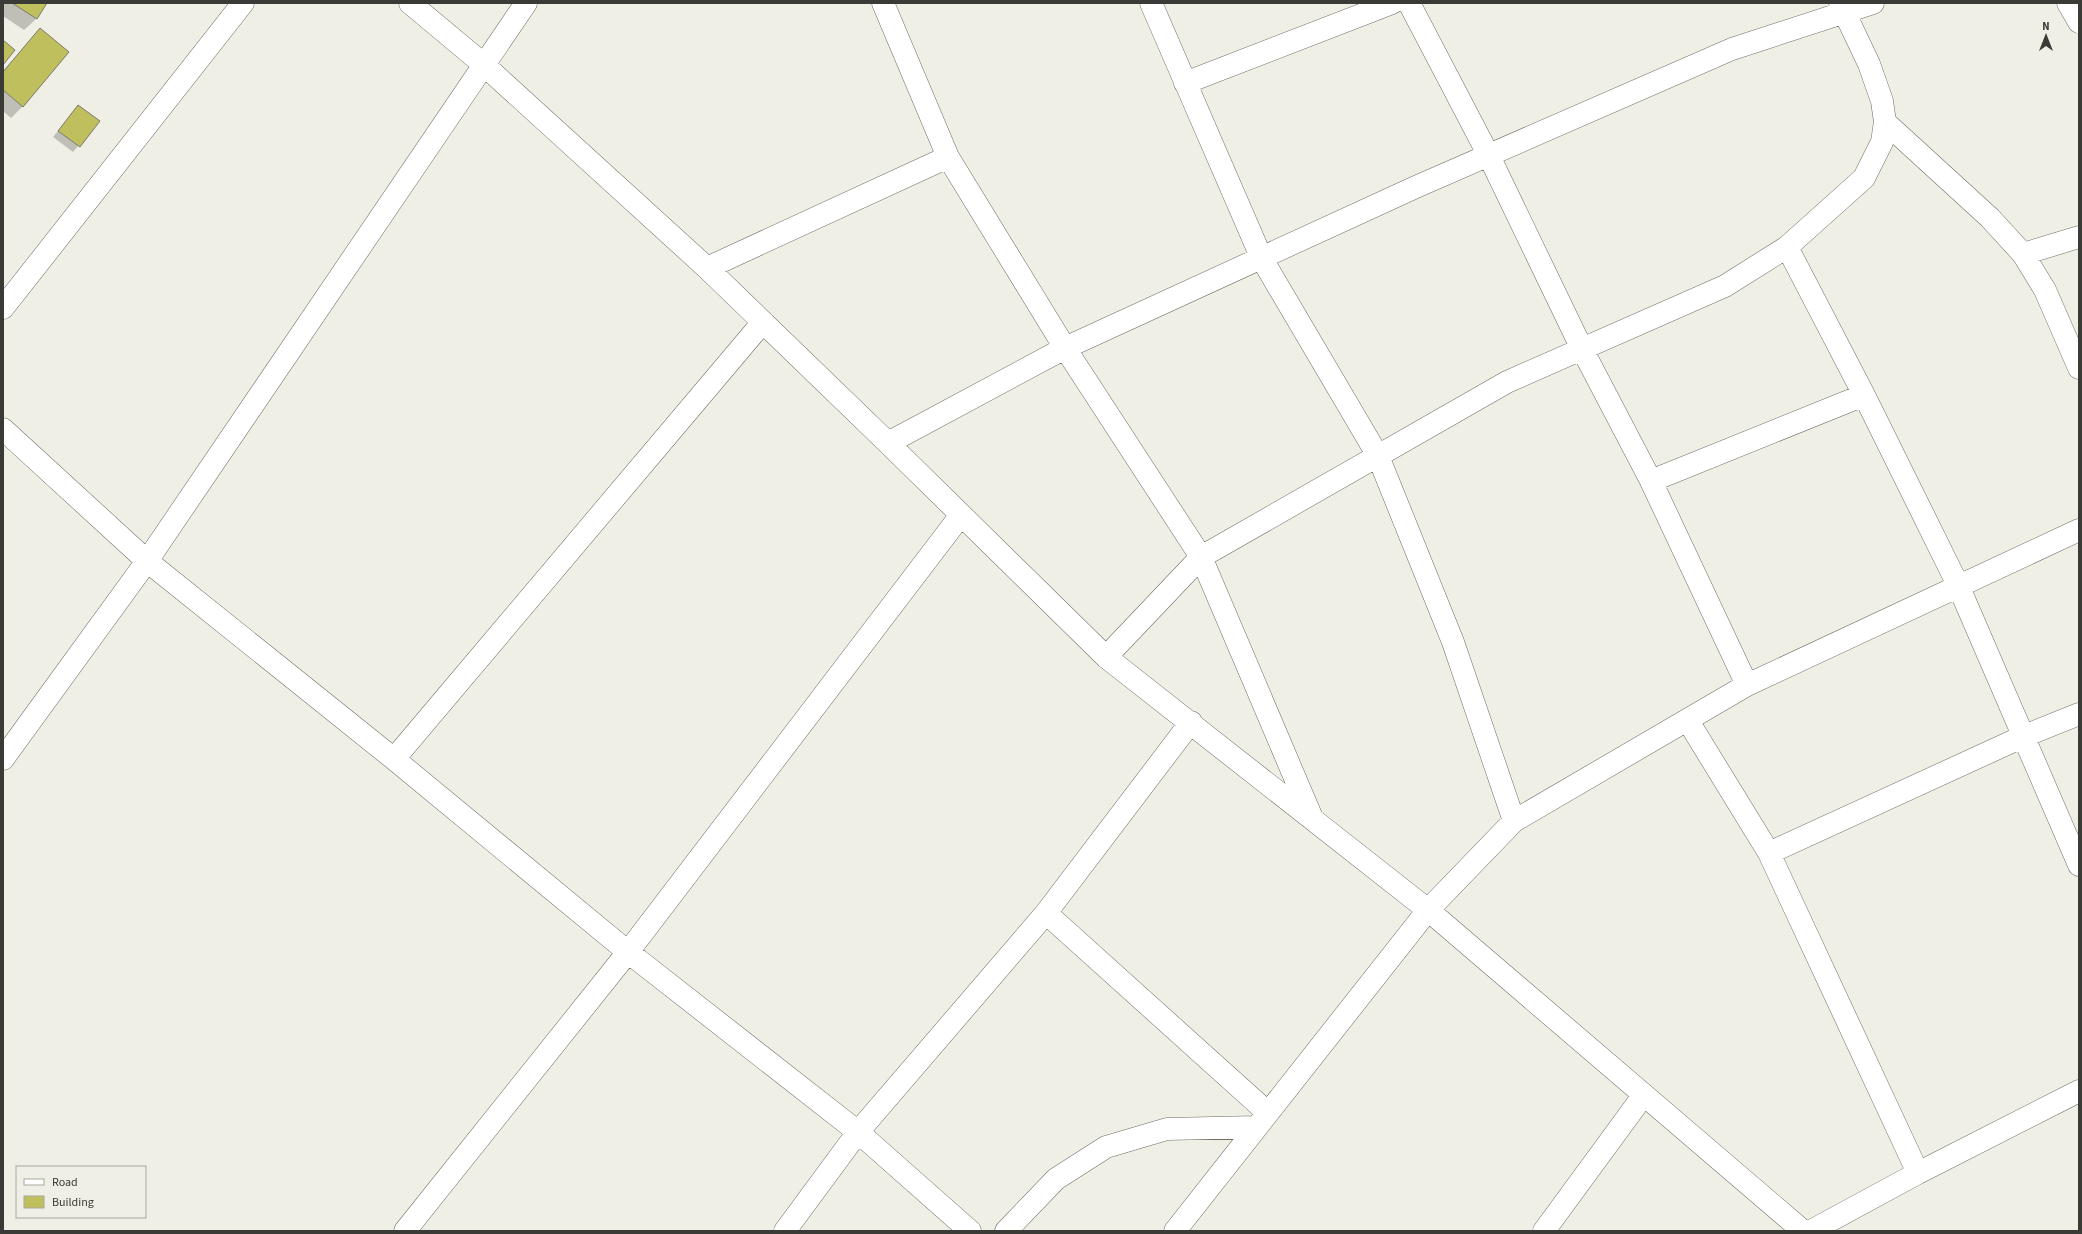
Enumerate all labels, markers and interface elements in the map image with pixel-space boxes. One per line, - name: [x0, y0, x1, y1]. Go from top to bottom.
- north arrow: [2026, 16, 2066, 56]
- text: N: [2042, 19, 2050, 34]
- legend: [16, 1166, 146, 1218]
- text: Road: [52, 1174, 78, 1191]
- text: Building: [52, 1194, 94, 1211]

